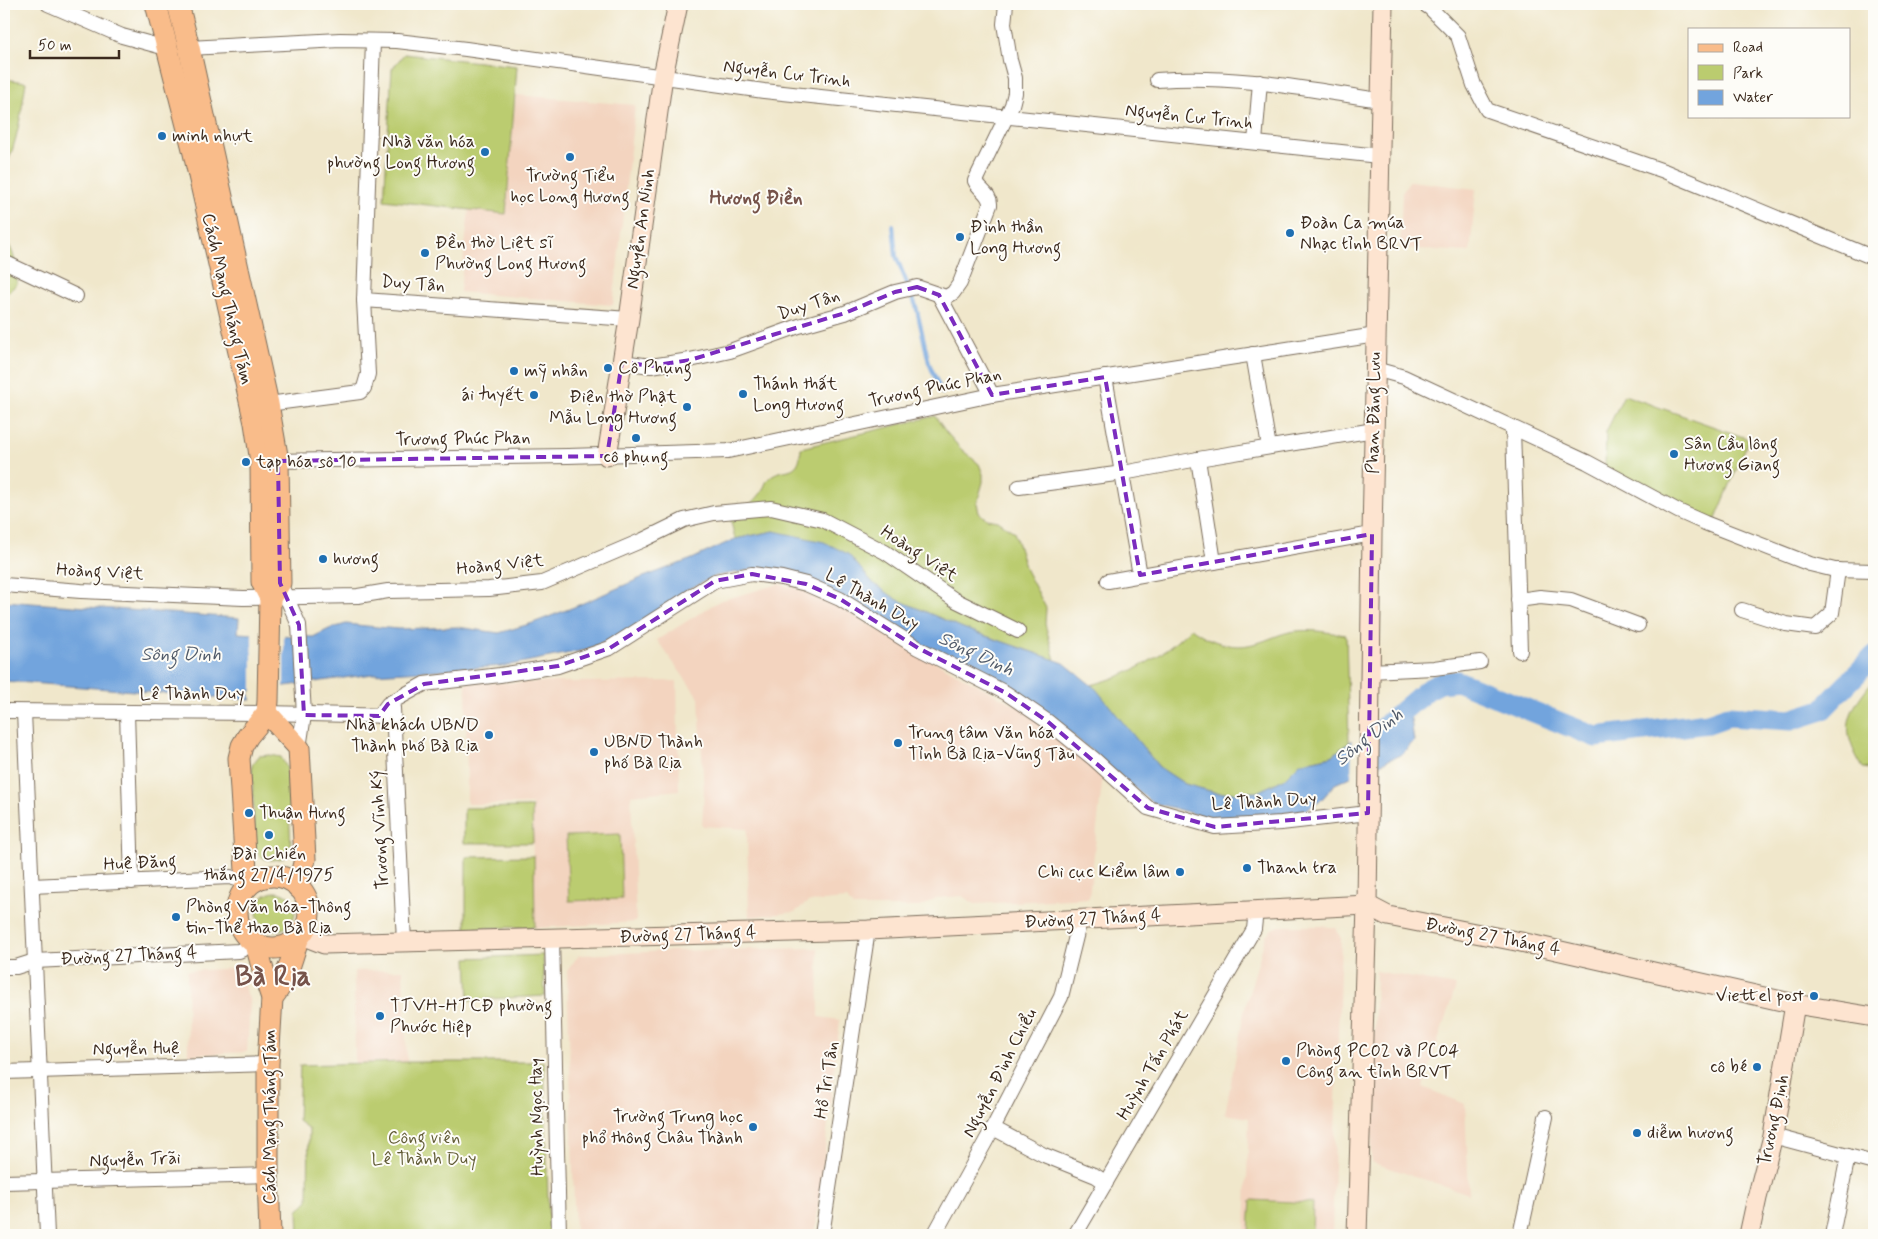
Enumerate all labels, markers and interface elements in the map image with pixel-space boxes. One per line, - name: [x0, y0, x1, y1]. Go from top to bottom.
- scale bar: [30, 28, 119, 60]
- legend: [1688, 28, 1850, 118]
- text: 50 m: [38, 36, 72, 56]
- text: Road: [1733, 38, 1763, 58]
- street label: Nguyễn Cư Trinh: [722, 54, 852, 96]
- text: Park: [1733, 64, 1763, 84]
- text: Water: [1733, 88, 1773, 108]
- street label: Nguyễn Cư Trinh: [1124, 98, 1254, 138]
- place label: minh nhựt: [172, 124, 253, 148]
- marker: minh nhựt: [156, 130, 168, 142]
- place label: Nhà văn hóa phường Long Hương: [327, 130, 475, 177]
- marker: Nhà văn hóa phường Long Hương: [479, 146, 491, 158]
- marker: Trường Tiểu học Long Hương: [564, 151, 576, 163]
- place label: Trường Tiểu học Long Hương: [510, 164, 630, 211]
- street label: Nguyễn An Ninh: [621, 167, 663, 291]
- district label: Hương Điền: [709, 186, 803, 214]
- street label: Cách Mạng Tháng Tám: [194, 211, 258, 387]
- place label: Đoàn Ca múa Nhạc tỉnh BRVT: [1300, 211, 1422, 256]
- place label: Đình thần Long Hương: [970, 215, 1061, 262]
- marker: Đoàn Ca múa Nhạc tỉnh BRVT: [1284, 227, 1296, 239]
- place label: Đền thờ Liệt sĩ Phường Long Hương: [435, 231, 587, 278]
- marker: Đình thần Long Hương: [954, 231, 966, 243]
- marker: Đền thờ Liệt sĩ Phường Long Hương: [419, 247, 431, 259]
- street label: Duy Tân: [380, 270, 446, 298]
- street label: Duy Tân: [775, 284, 843, 326]
- street label: Phan Đăng Lưu: [1361, 352, 1389, 474]
- place label: Cô Phụng: [618, 356, 692, 382]
- place label: mỹ nhân: [524, 359, 588, 383]
- marker: Cô Phụng: [602, 362, 614, 374]
- street label: Trương Phúc Phan: [866, 362, 1004, 416]
- marker: mỹ nhân: [508, 365, 520, 377]
- place label: Thánh thất Long Hương: [753, 372, 844, 419]
- place label: ái tuyết: [461, 383, 524, 407]
- place label: Điện thờ Phật Mẫu Long Hương: [549, 385, 677, 432]
- marker: Thánh thất Long Hương: [737, 388, 749, 400]
- marker: ái tuyết: [528, 389, 540, 401]
- marker: Điện thờ Phật Mẫu Long Hương: [681, 401, 693, 413]
- street label: Trương Phúc Phan: [395, 426, 531, 454]
- marker: cô phụng: [630, 432, 642, 444]
- place label: Sân Cầu lông Hương Giang: [1684, 432, 1780, 479]
- place label: cô phụng: [604, 445, 668, 471]
- marker: Sân Cầu lông Hương Giang: [1668, 448, 1680, 460]
- place label: tạp hóa sô 10: [255, 450, 357, 474]
- marker: tạp hóa sô 10: [240, 456, 252, 468]
- street label: Hoàng Việt: [875, 520, 963, 590]
- place label: hương: [333, 547, 379, 573]
- street label: Hoàng Việt: [455, 548, 545, 583]
- marker: hương: [317, 553, 329, 565]
- street label: Hoàng Việt: [56, 558, 145, 588]
- street label: Lê Thành Duy: [821, 563, 923, 637]
- water label: Sông Dinh: [934, 626, 1018, 684]
- water label: Sông Dinh: [141, 642, 221, 669]
- street label: Lê Thành Duy: [140, 682, 244, 706]
- water label: Sông Dinh: [1330, 703, 1409, 773]
- place label: Nhà khách UBND Thành phố Bà Rịa: [346, 713, 479, 758]
- place label: Trung tâm Văn hóa Tỉnh Bà Rịa-Vũng Tàu: [908, 721, 1075, 768]
- marker: Nhà khách UBND Thành phố Bà Rịa: [483, 729, 495, 741]
- place label: UBND Thành phố Bà Rịa: [604, 730, 703, 775]
- marker: Trung tâm Văn hóa Tỉnh Bà Rịa-Vũng Tàu: [892, 737, 904, 749]
- marker: UBND Thành phố Bà Rịa: [588, 746, 600, 758]
- street label: Trương Vĩnh Ký: [365, 770, 397, 890]
- street label: Lê Thành Duy: [1211, 787, 1317, 817]
- place label: Thuận Hưng: [259, 801, 346, 827]
- marker: Thuận Hưng: [243, 807, 255, 819]
- marker: Đài Chiến thắng 27/4/1975: [263, 829, 275, 841]
- place label: Đài Chiến thắng 27/4/1975: [204, 842, 334, 889]
- street label: Huệ Đăng: [103, 849, 177, 879]
- place label: Thanh tra: [1257, 856, 1337, 880]
- place label: Chi cục Kiểm lâm: [1037, 860, 1170, 884]
- marker: Thanh tra: [1241, 862, 1253, 874]
- marker: Chi cục Kiểm lâm: [1174, 866, 1186, 878]
- place label: Phòng Văn hóa-Thông tin-Thể thao Bà Rịa: [186, 895, 351, 940]
- street label: Đường 27 Tháng 4: [1024, 903, 1162, 937]
- marker: Phòng Văn hóa-Thông tin-Thể thao Bà Rịa: [170, 911, 182, 923]
- street label: Đường 27 Tháng 4: [1423, 912, 1563, 964]
- street label: Đường 27 Tháng 4: [619, 921, 757, 951]
- street label: Đường 27 Tháng 4: [60, 940, 198, 974]
- district label: Bà Rịa: [235, 959, 311, 996]
- place label: Viettel post: [1716, 984, 1805, 1008]
- marker: Viettel post: [1808, 990, 1820, 1002]
- place label: TTVH-HTCĐ phường Phước Hiệp: [390, 994, 552, 1039]
- street label: Nguyễn Đình Chiểu: [957, 1004, 1045, 1143]
- street label: Huỳnh Tấn Phát: [1112, 1005, 1195, 1125]
- marker: TTVH-HTCĐ phường Phước Hiệp: [374, 1010, 386, 1022]
- street label: Cách Mạng Tháng Tám: [258, 1029, 284, 1205]
- street label: Nguyễn Huệ: [92, 1036, 180, 1064]
- street label: Hồ Tri Tân: [809, 1039, 845, 1121]
- place label: Phòng PC02 và PC04 Công an tỉnh BRVT: [1296, 1039, 1459, 1086]
- marker: Phòng PC02 và PC04 Công an tỉnh BRVT: [1280, 1055, 1292, 1067]
- place label: cô bé: [1710, 1055, 1747, 1079]
- street label: Huỳnh Ngọc Hay: [524, 1058, 550, 1176]
- marker: cô bé: [1751, 1061, 1763, 1073]
- street label: Trương Định: [1753, 1072, 1797, 1168]
- place label: Trường Trung học phổ thông Châu Thành: [582, 1105, 743, 1152]
- marker: Trường Trung học phổ thông Châu Thành: [747, 1121, 759, 1133]
- place label: diễm hương: [1647, 1121, 1734, 1147]
- park label: Công viên Lê Thành Duy: [372, 1126, 476, 1171]
- marker: diễm hương: [1631, 1127, 1643, 1139]
- street label: Nguyễn Trãi: [89, 1146, 181, 1176]

